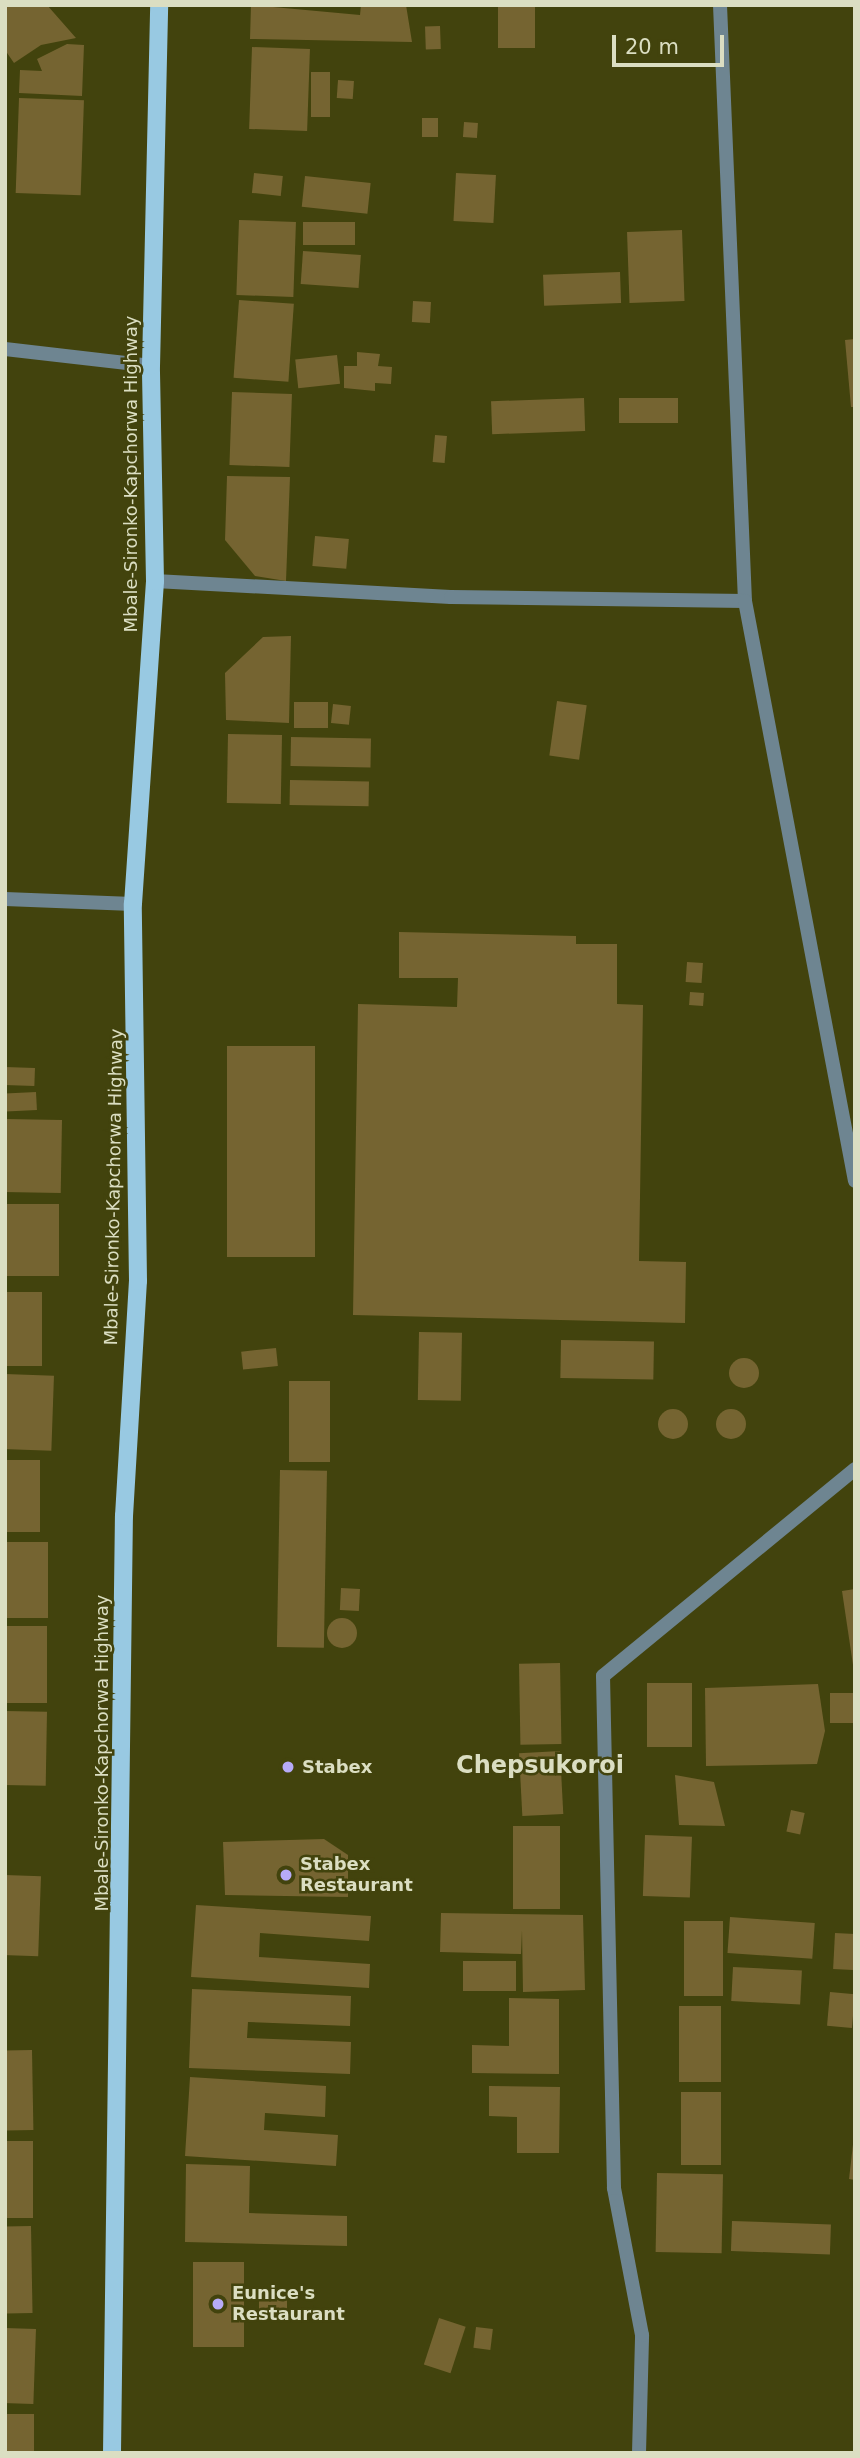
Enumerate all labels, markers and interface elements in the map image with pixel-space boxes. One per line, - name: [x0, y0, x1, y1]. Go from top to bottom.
- scale bar: [615, 21, 727, 65]
- text: 20 m: [625, 35, 679, 59]
- street label: Mbale-Sironko-Kapchorwa Highway: [120, 316, 142, 632]
- street label: Mbale-Sironko-Kapchorwa Highway: [100, 1028, 128, 1346]
- street label: Mbale-Sironko-Kapchorwa Highway: [91, 1595, 113, 1911]
- district label: Chepsukoroi: [456, 1752, 624, 1780]
- place label: Stabex: [302, 1756, 372, 1778]
- marker: Stabex: [280, 1759, 296, 1775]
- place label: Stabex Restaurant: [300, 1854, 413, 1896]
- marker: Stabex Restaurant: [278, 1867, 294, 1883]
- place label: Eunice's Restaurant: [232, 2283, 345, 2326]
- marker: Eunice's Restaurant: [210, 2296, 226, 2312]

